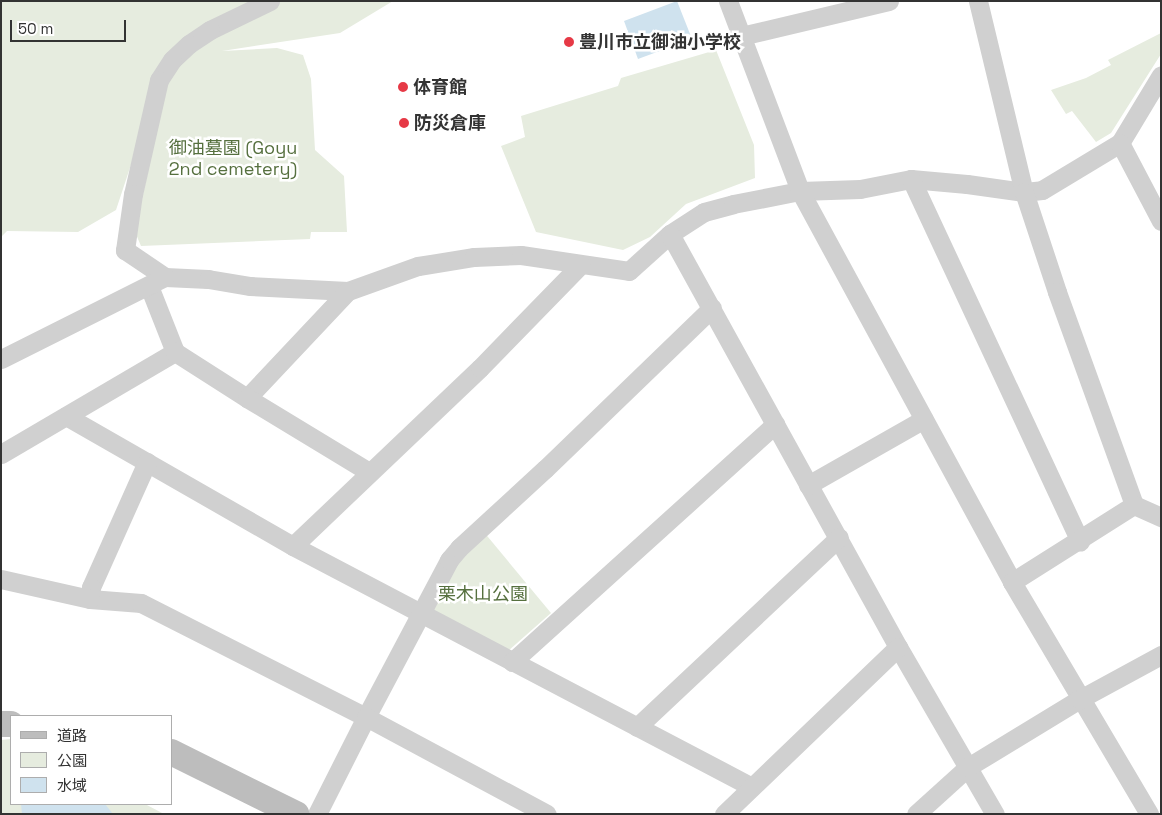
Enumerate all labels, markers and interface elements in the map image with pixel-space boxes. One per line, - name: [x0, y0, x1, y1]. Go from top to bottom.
- scale bar: [12, 10, 129, 42]
- text: 50 m: [18, 19, 53, 38]
- place label: 豊川市立御油小学校: [579, 31, 741, 53]
- marker: 豊川市立御油小学校: [563, 36, 575, 48]
- place label: 体育館: [413, 76, 467, 98]
- marker: 体育館: [397, 81, 409, 93]
- place label: 防災倉庫: [414, 112, 486, 134]
- marker: 防災倉庫: [398, 117, 410, 129]
- park label: 御油墓園 (Goyu 2nd cemetery): [169, 138, 297, 180]
- park label: 栗木山公園: [438, 583, 528, 605]
- legend: [10, 715, 172, 805]
- text: 道路: [57, 726, 87, 745]
- text: 公園: [57, 751, 87, 770]
- text: 水域: [57, 776, 87, 795]

